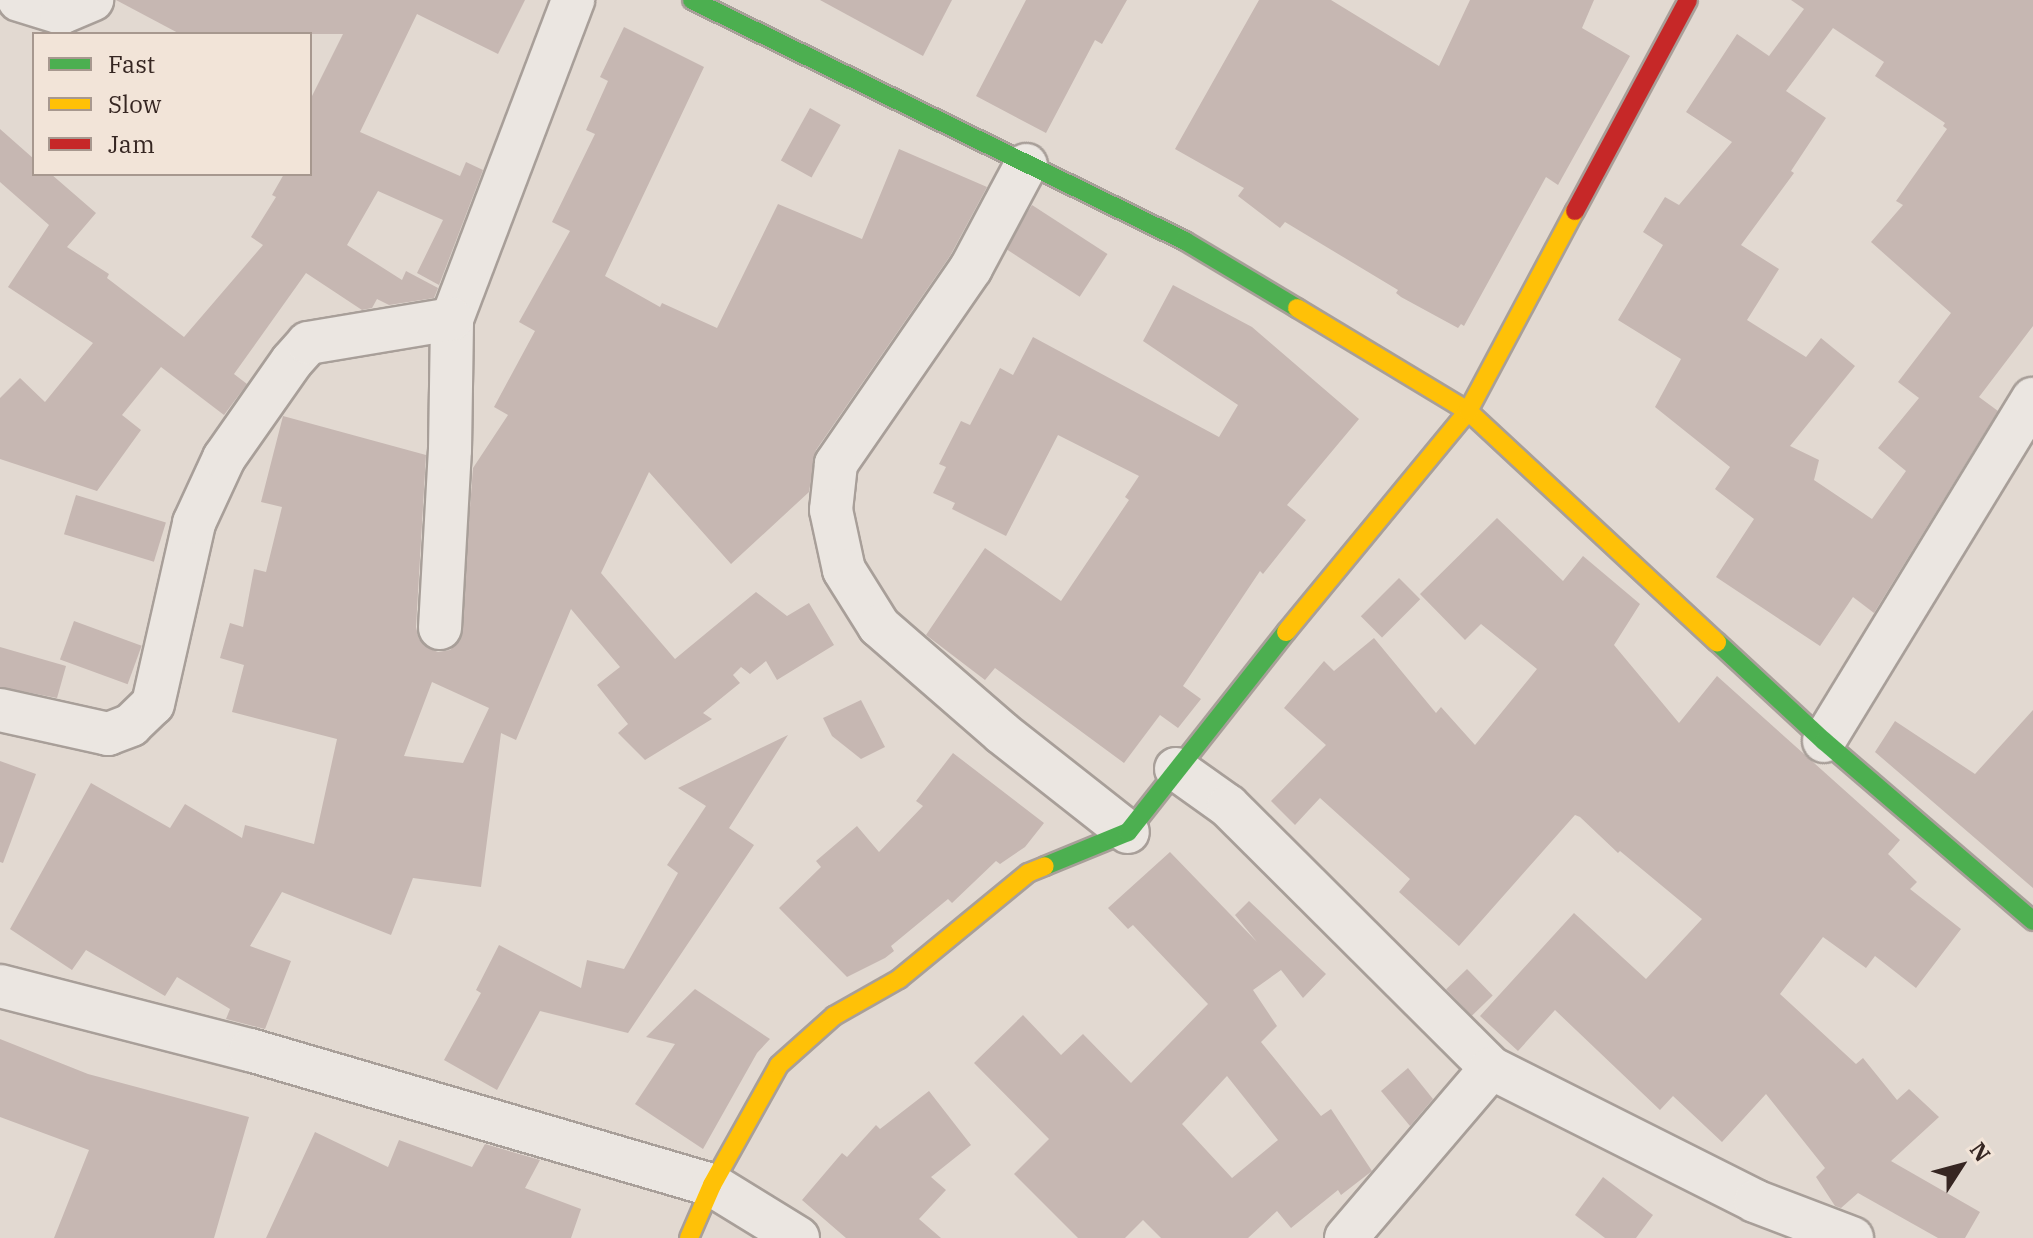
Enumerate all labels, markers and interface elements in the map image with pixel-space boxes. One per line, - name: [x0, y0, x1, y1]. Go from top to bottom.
- legend: [32, 32, 312, 176]
- text: Fast: [108, 48, 155, 80]
- text: Slow: [108, 88, 161, 120]
- text: Jam: [108, 128, 155, 160]
- north arrow: [1921, 1126, 2001, 1206]
- text: N: [1964, 1136, 1998, 1167]

